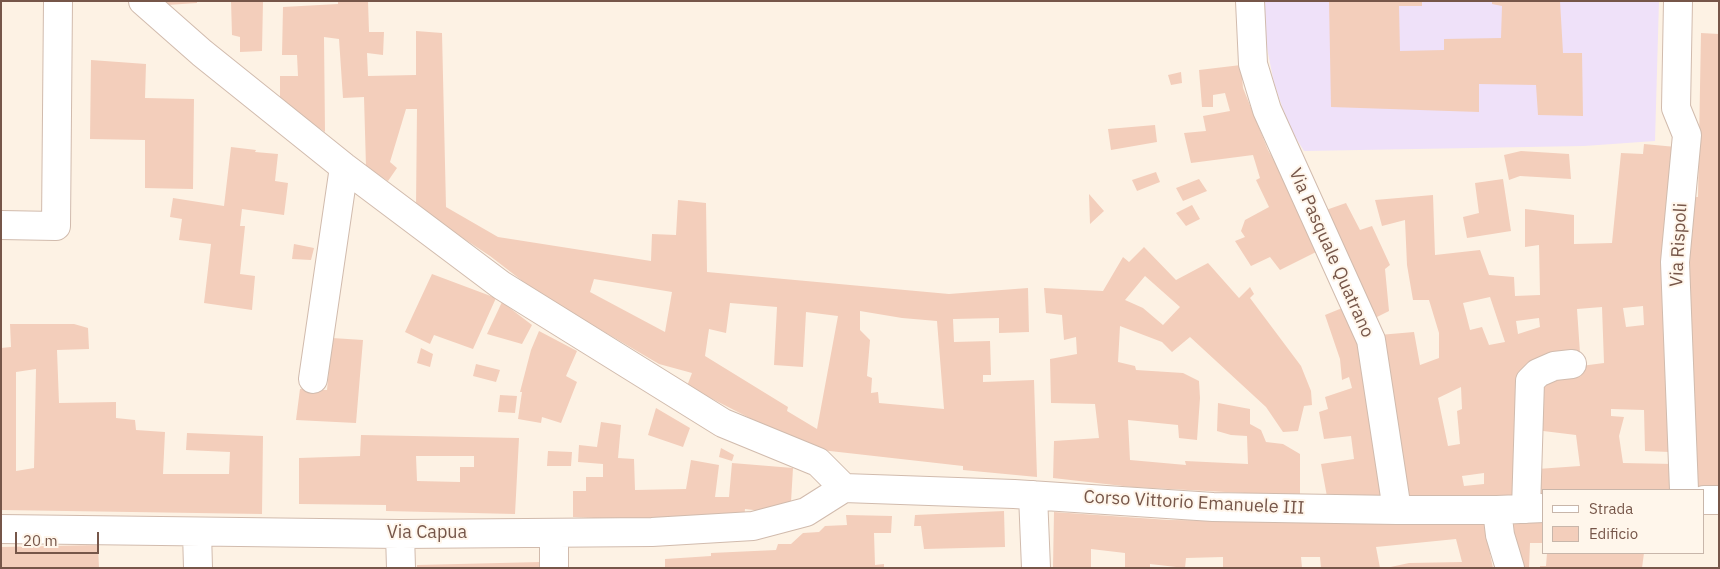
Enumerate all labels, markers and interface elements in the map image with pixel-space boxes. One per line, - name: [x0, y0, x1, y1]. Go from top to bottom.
- street label: Via Pasquale Quatrano: [1284, 165, 1378, 341]
- street label: Via Rispoli: [1666, 202, 1692, 288]
- street label: Corso Vittorio Emanuele III: [1083, 486, 1305, 520]
- legend: [1542, 489, 1705, 554]
- text: Strada: [1589, 499, 1633, 518]
- scale bar: [18, 522, 101, 554]
- street label: Via Capua: [387, 522, 467, 544]
- text: Edificio: [1589, 524, 1638, 543]
- text: 20 m: [23, 531, 58, 550]

